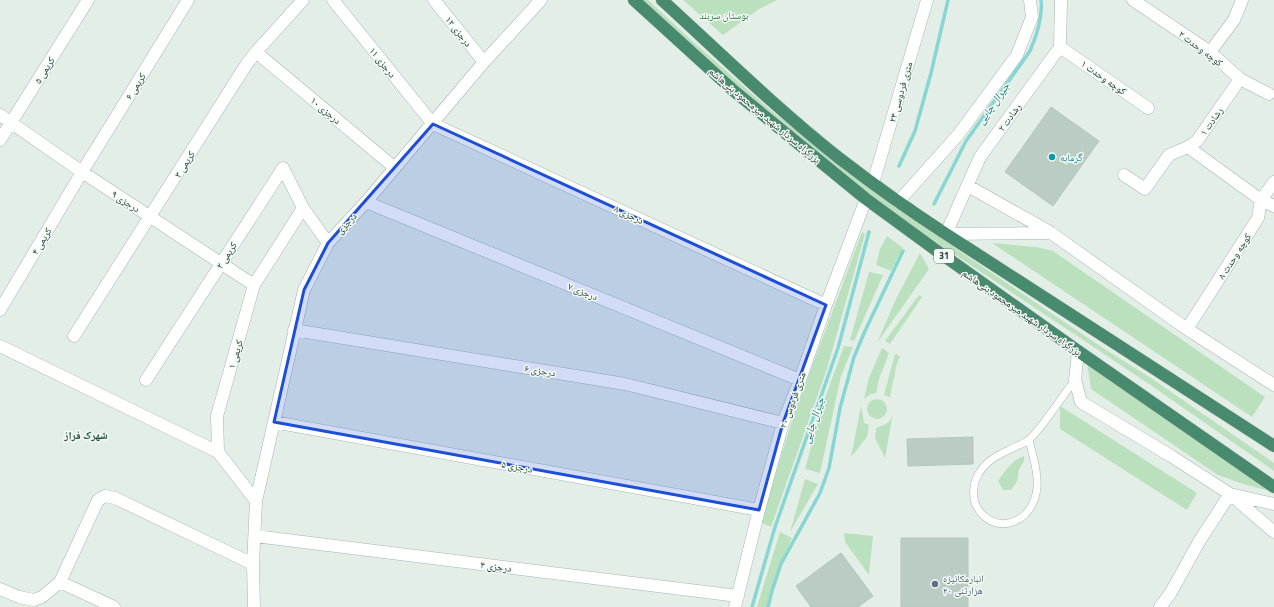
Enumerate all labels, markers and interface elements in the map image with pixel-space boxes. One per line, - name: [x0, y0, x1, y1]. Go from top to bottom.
- park label: بوستان سربند: [699, 8, 749, 23]
- street label: درجزی ۱۲: [442, 13, 476, 50]
- street label: کوچه وحدت ۲: [1175, 27, 1226, 70]
- street label: درجزی ۱۱: [366, 44, 400, 81]
- street label: کریمی ۵: [30, 54, 59, 87]
- street label: کوچه وحدت ۱: [1078, 56, 1129, 99]
- street label: ۲۴ متری فردوسی: [885, 60, 916, 124]
- street label: بزرگراه سردار شهید میرمحمود بنی‌هاشم: [705, 64, 824, 167]
- street label: کریمی ۶: [121, 70, 150, 103]
- water label: جیرال چایی: [973, 78, 1014, 127]
- street label: درجزی ۱۰: [307, 93, 344, 128]
- street label: رشادت ۲: [994, 100, 1025, 134]
- street label: رشادت ۱: [1196, 104, 1227, 139]
- street label: کریمی ۳: [170, 148, 199, 181]
- place label: گرمابه: [1060, 150, 1083, 165]
- marker: گرمابه: [1047, 152, 1057, 162]
- street label: درجزی ۹: [109, 187, 143, 216]
- street label: درجزی ۸: [611, 201, 646, 228]
- street label: درجزی: [332, 209, 360, 237]
- street label: کریمی ۴: [27, 225, 55, 258]
- street label: کوچه وحدت ۸: [1214, 230, 1255, 282]
- street label: کریمی ۲: [212, 239, 241, 272]
- road number: 31: [934, 249, 954, 263]
- street label: بزرگراه سردار شهید میرمحمود بنی‌هاشم: [959, 265, 1084, 359]
- street label: درجزی ۷: [566, 279, 600, 304]
- street label: کریمی ۱: [224, 338, 247, 370]
- street label: درجزی ۶: [523, 361, 557, 380]
- street label: ۲۰ متری فردوس: [775, 369, 810, 430]
- water label: جیرال چایی: [798, 394, 829, 445]
- district label: شهرک فراز: [63, 427, 108, 443]
- street label: درجزی ۵: [500, 456, 534, 477]
- street label: درجزی ۴: [480, 557, 512, 576]
- place label: انبارمکانیزه ۲۰ هزارتنی: [943, 571, 984, 598]
- marker: انبارمکانیزه ۲۰ هزارتنی: [930, 579, 940, 589]

